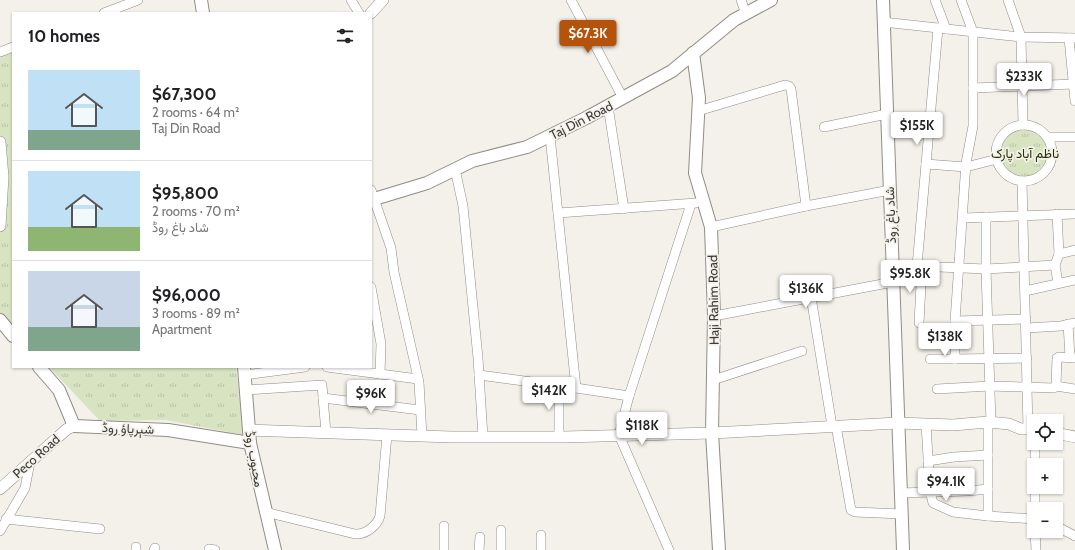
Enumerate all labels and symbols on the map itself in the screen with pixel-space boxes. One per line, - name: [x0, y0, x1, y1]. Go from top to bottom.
- pin: $67.3K: [555, 20, 621, 54]
- pin: $233K: [996, 63, 1052, 97]
- street label: Taj Din Road: [547, 97, 616, 144]
- pin: $155K: [889, 112, 945, 146]
- park label: ناظم آباد پارک: [991, 145, 1059, 163]
- street label: شاد باغ روڈ: [881, 186, 901, 244]
- street label: Haji Rahim Road: [704, 255, 723, 345]
- pin: $95.8K: [877, 260, 943, 294]
- pin: $136K: [778, 275, 834, 309]
- pin: $138K: [917, 323, 973, 357]
- pin: $142K: [521, 377, 577, 411]
- pin: $96K: [347, 380, 395, 414]
- pin: $118K: [614, 412, 670, 446]
- street label: شېرپاؤ روڈ: [101, 419, 154, 439]
- street label: محبوب روڈ: [241, 430, 268, 489]
- street label: Peco Road: [9, 431, 63, 481]
- pin: $94.1K: [913, 468, 979, 502]

